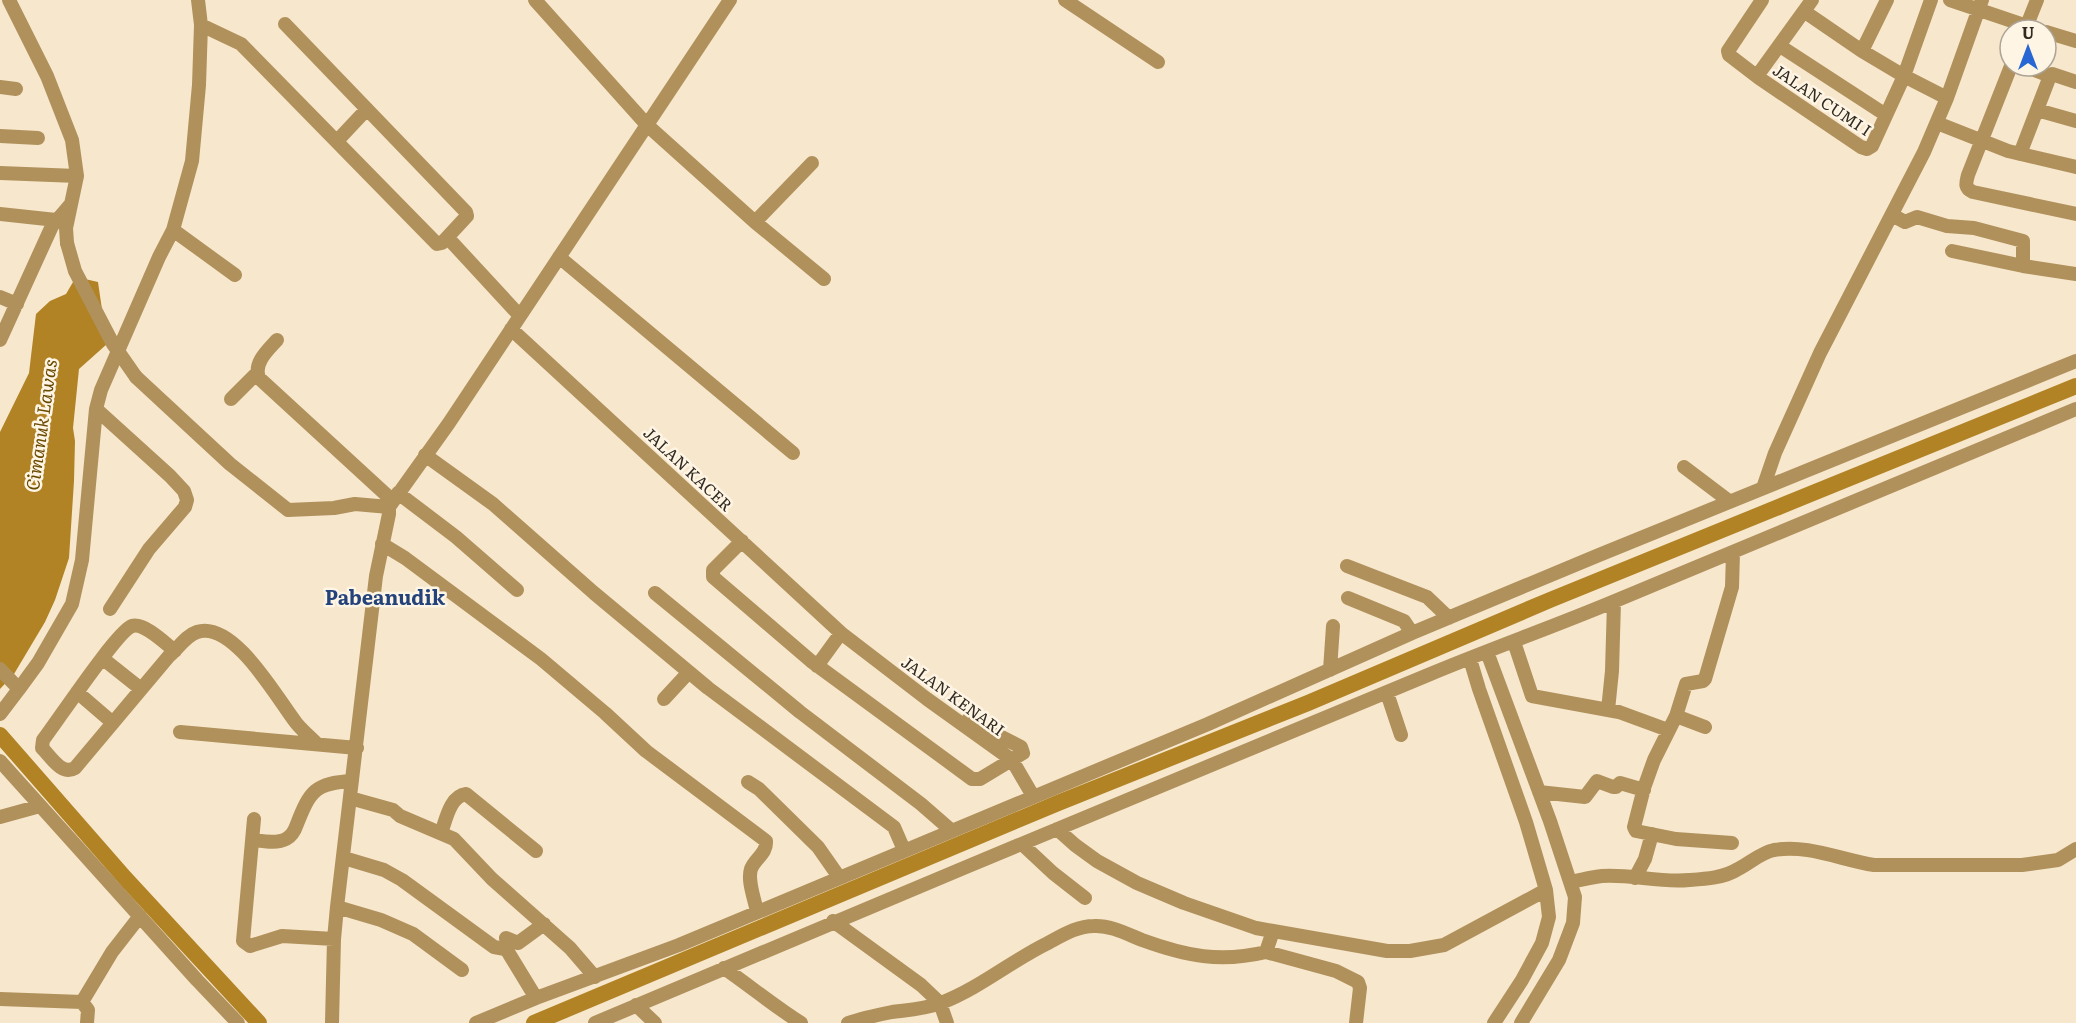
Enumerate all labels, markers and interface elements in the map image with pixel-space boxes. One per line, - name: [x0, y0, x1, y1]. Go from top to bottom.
- north arrow: [1998, 18, 2058, 78]
- text: U: [2022, 20, 2035, 44]
- street label: JALAN CUMI I: [1768, 57, 1877, 141]
- water label: Cimanuk Lawas: [18, 357, 63, 492]
- street label: JALAN KACER: [639, 420, 739, 516]
- district label: Pabeanudik: [325, 581, 446, 611]
- street label: JALAN KENARI: [897, 649, 1010, 741]

